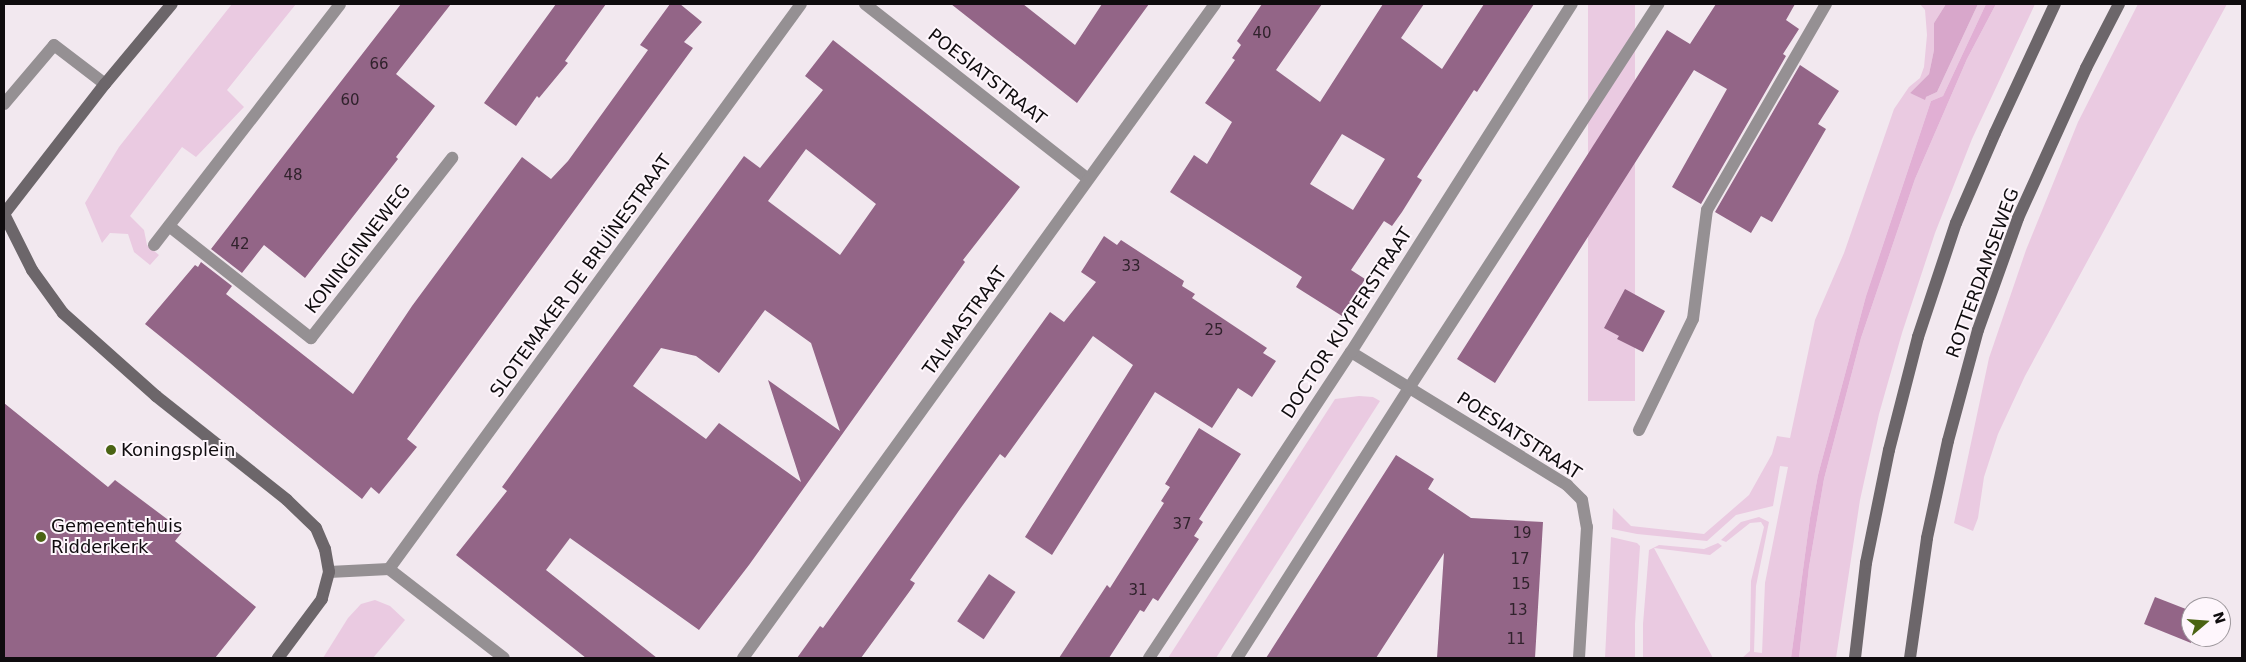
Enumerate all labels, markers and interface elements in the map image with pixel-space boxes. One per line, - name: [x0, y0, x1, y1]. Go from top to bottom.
- street label: POESIATSTRAAT: [924, 24, 1050, 130]
- house number: 40: [1252, 25, 1272, 43]
- house number: 66: [369, 56, 389, 74]
- house number: 60: [340, 92, 360, 110]
- street label: SLOTEMAKER DE BRUÏNESTRAAT: [486, 150, 676, 402]
- house number: 48: [283, 167, 303, 185]
- street label: KONINGINNEWEG: [301, 180, 415, 318]
- street label: ROTTERDAMSEWEG: [1942, 185, 2024, 361]
- street label: DOCTOR KUYPERSTRAAT: [1277, 224, 1417, 422]
- house number: 42: [230, 236, 250, 254]
- house number: 33: [1121, 258, 1141, 276]
- street label: TALMASTRAAT: [918, 263, 1012, 379]
- house number: 25: [1204, 322, 1224, 340]
- street label: POESIATSTRAAT: [1453, 388, 1585, 484]
- place label: Koningsplein: [121, 439, 235, 461]
- marker: Koningsplein: [105, 444, 117, 456]
- place label: Gemeentehuis Ridderkerk: [51, 516, 182, 558]
- house number: 37: [1172, 516, 1192, 534]
- house number: 19: [1512, 525, 1532, 543]
- marker: Gemeentehuis Ridderkerk: [35, 531, 47, 543]
- house number: 17: [1510, 551, 1530, 569]
- house number: 15: [1511, 576, 1531, 594]
- house number: 31: [1128, 582, 1148, 600]
- north arrow: [2181, 597, 2231, 647]
- house number: 13: [1508, 602, 1528, 620]
- text: N: [2210, 610, 2229, 626]
- house number: 11: [1506, 631, 1526, 649]

